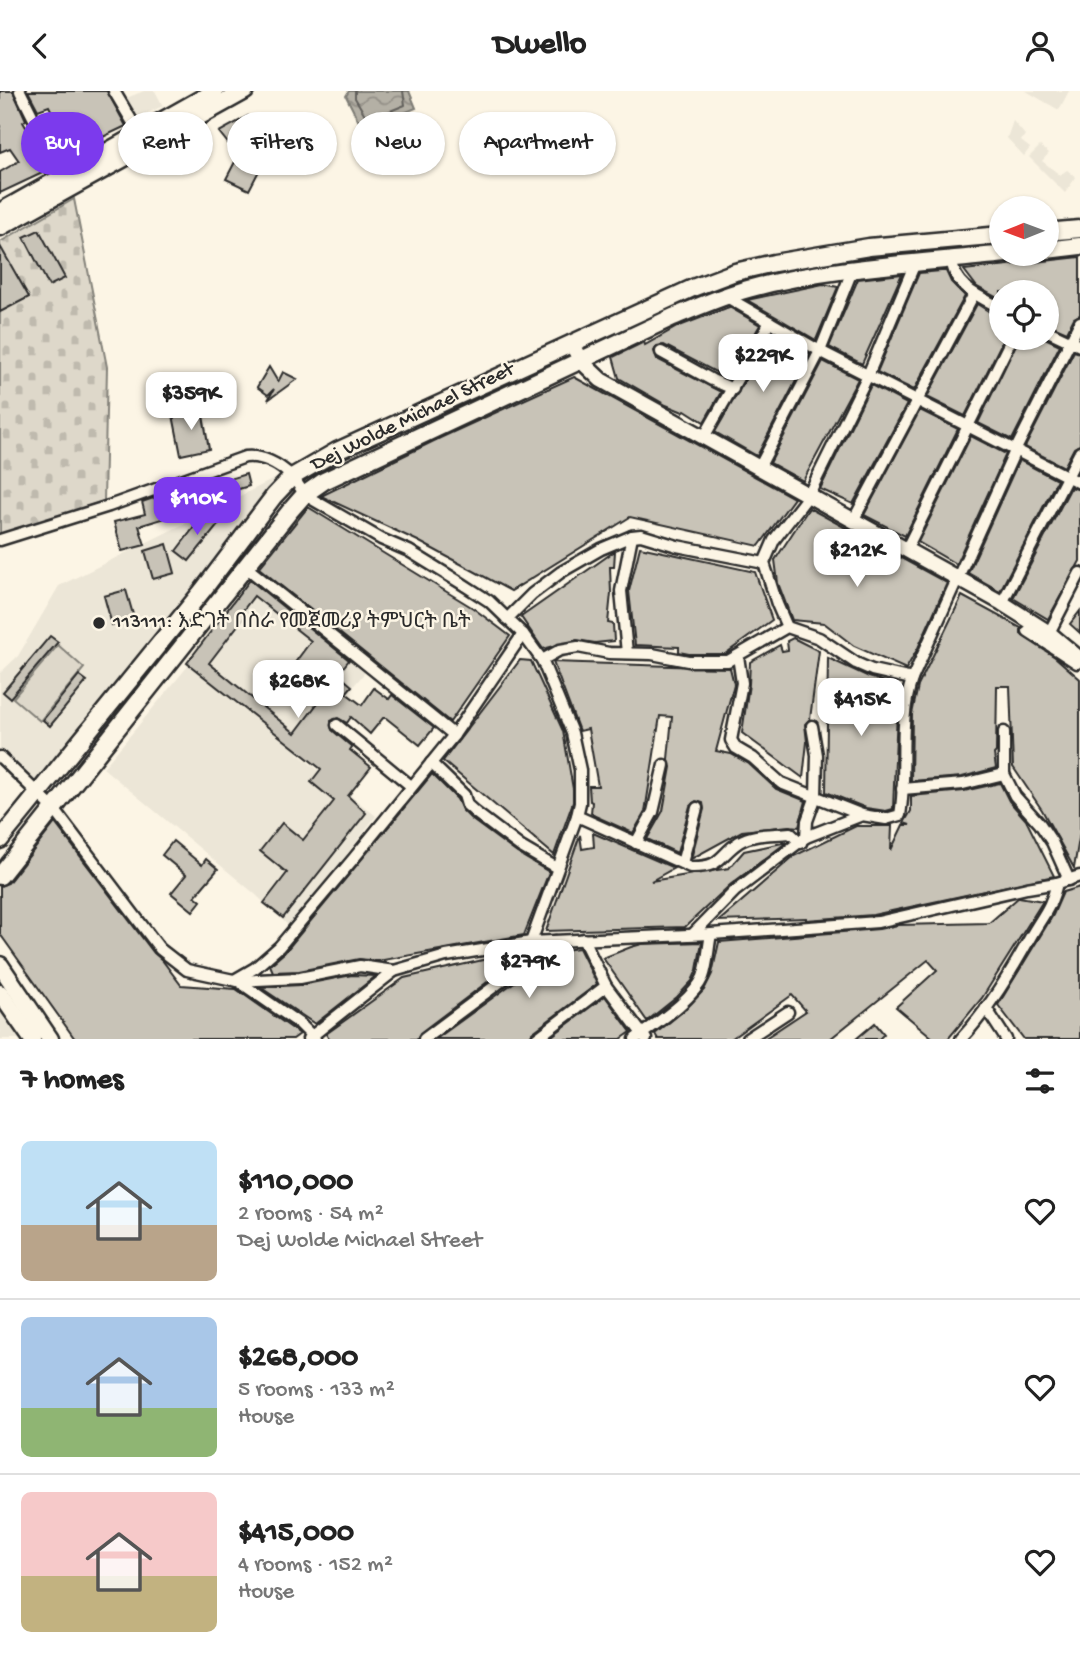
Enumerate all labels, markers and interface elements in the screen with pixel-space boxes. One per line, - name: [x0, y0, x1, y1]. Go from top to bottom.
- icon: back: [21, 27, 59, 65]
- text: Dwello: [494, 27, 586, 65]
- icon: person: [1021, 27, 1059, 65]
- chip: Buy: [21, 112, 104, 175]
- chip: Rent: [118, 112, 213, 175]
- chip: Filters: [227, 112, 337, 175]
- chip: New: [351, 112, 445, 175]
- chip: Apartment: [459, 112, 616, 175]
- north arrow: [989, 196, 1059, 266]
- map controls: [989, 196, 1059, 350]
- button: locate: [989, 280, 1059, 350]
- pin: $229K: [714, 335, 812, 394]
- text: $229K: [734, 343, 792, 370]
- street label: Dej Wolde Michael Street: [306, 357, 521, 479]
- pin: $359K: [142, 373, 240, 432]
- text: $359K: [162, 381, 220, 408]
- pin: $110K: [148, 477, 246, 537]
- text: $110K: [170, 486, 224, 513]
- pin: $212K: [808, 529, 906, 589]
- text: $212K: [830, 538, 884, 565]
- place label: 113111: እድገት በስራ የመጀመሪያ ትምህርት ቤት: [112, 610, 471, 636]
- marker: 113111: እድገት በስራ የመጀመሪያ ትምህርት ቤት: [91, 615, 107, 631]
- pin: $268K: [249, 661, 347, 720]
- text: $268K: [269, 669, 327, 696]
- pin: $415K: [812, 679, 910, 738]
- text: $415K: [833, 687, 889, 714]
- pin: $279K: [480, 941, 578, 1000]
- text: $279K: [500, 949, 558, 976]
- icon: filters: [1021, 1062, 1059, 1100]
- text: 7 homes: [21, 1064, 123, 1099]
- text: $110,000: [238, 1166, 353, 1201]
- icon: home: [77, 1169, 161, 1253]
- icon: heart: [1021, 1192, 1059, 1230]
- text: 2 rooms · 54 m²: [238, 1201, 384, 1228]
- text: Dej Wolde Michael Street: [238, 1228, 482, 1255]
- text: $268,000: [238, 1342, 358, 1377]
- icon: home: [77, 1345, 161, 1429]
- icon: heart: [1021, 1368, 1059, 1406]
- text: 5 rooms · 133 m²: [238, 1377, 395, 1404]
- text: House: [238, 1404, 294, 1431]
- text: $415,000: [238, 1517, 354, 1552]
- icon: home: [77, 1520, 161, 1604]
- icon: heart: [1021, 1543, 1059, 1581]
- text: 4 rooms · 152 m²: [238, 1552, 393, 1579]
- text: House: [238, 1579, 294, 1606]

